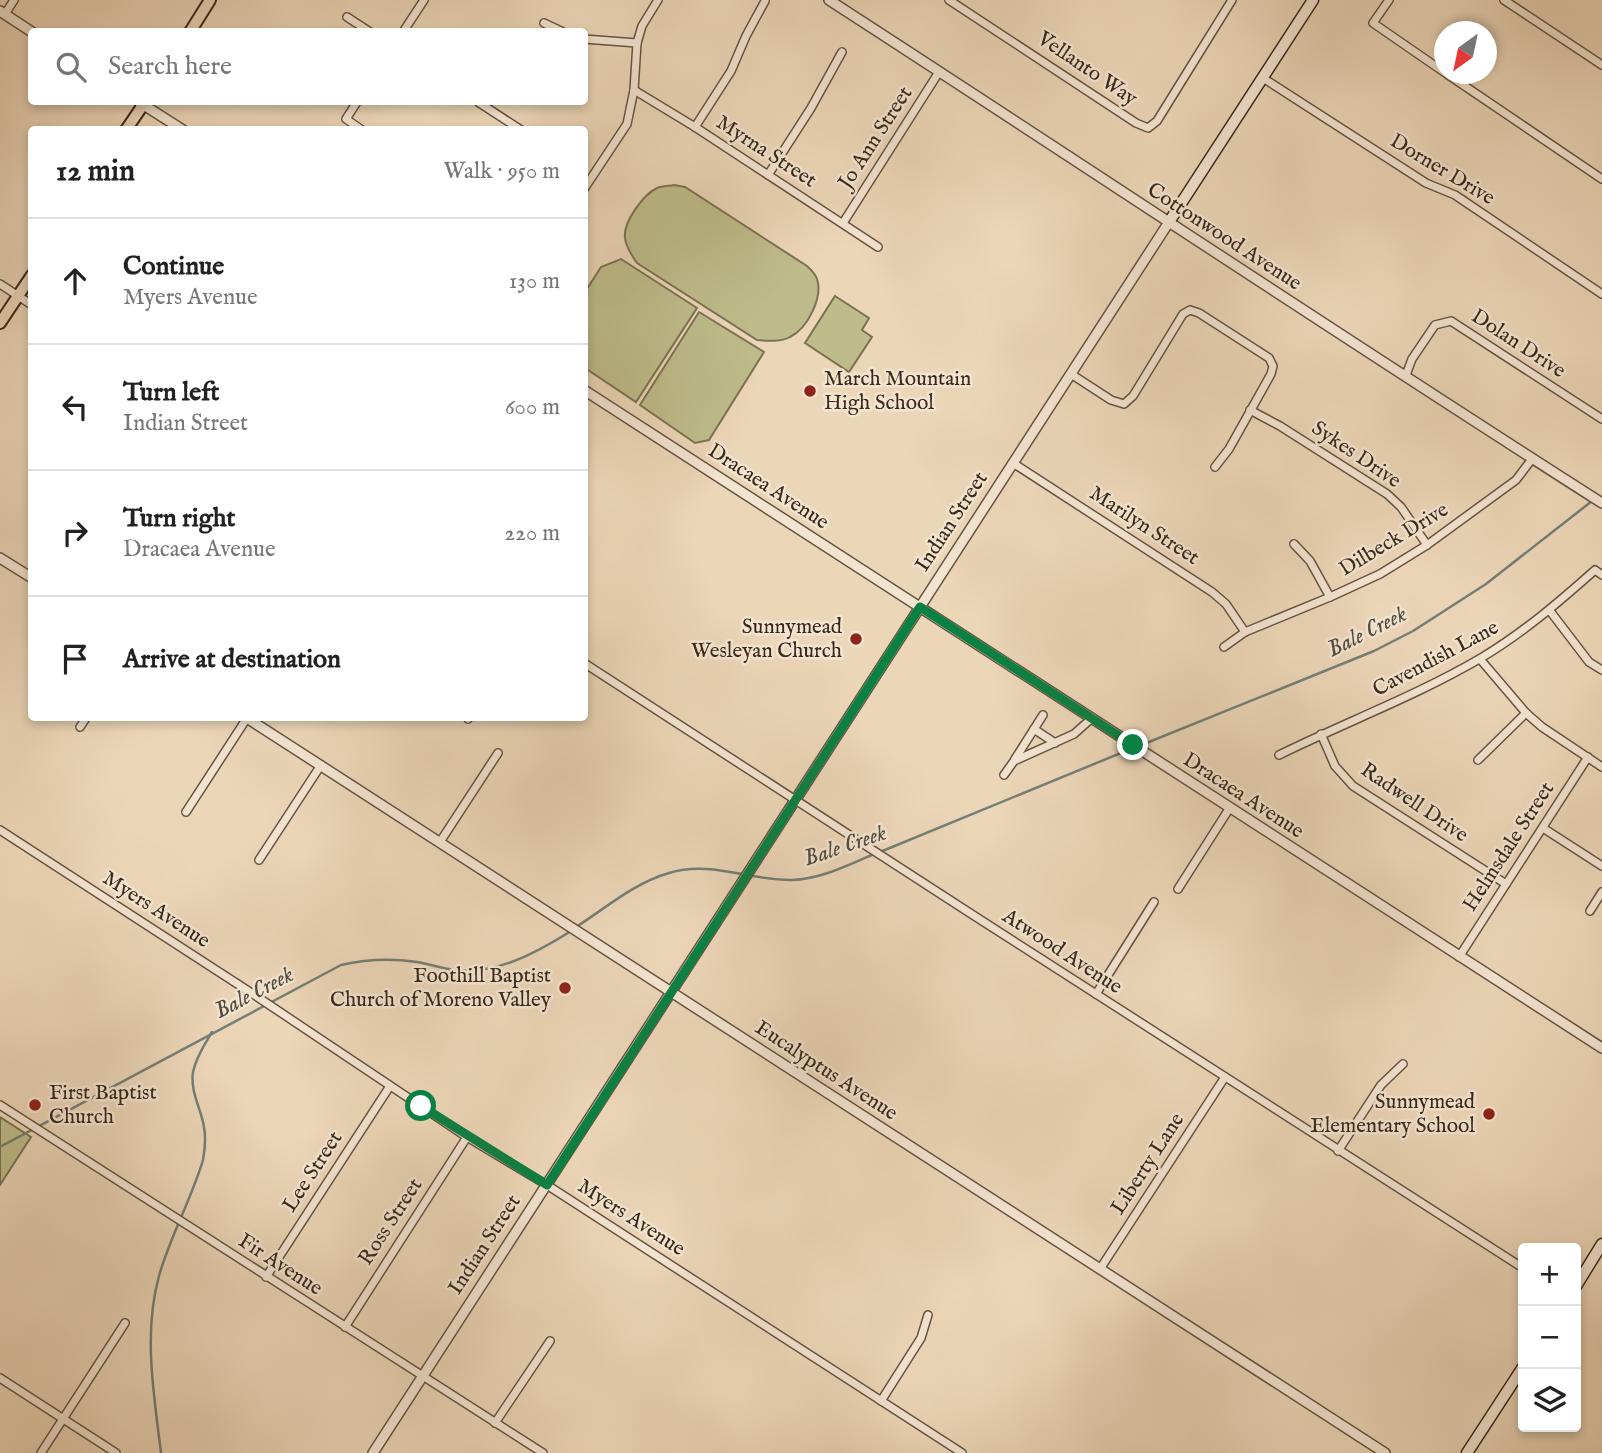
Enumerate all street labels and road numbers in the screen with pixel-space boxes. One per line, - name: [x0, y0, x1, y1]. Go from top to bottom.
- street label: Vellanto Way: [1031, 25, 1143, 113]
- street label: Jo Ann Street: [832, 81, 919, 196]
- street label: Myrna Street: [711, 110, 821, 194]
- street label: Dorner Drive: [1385, 128, 1500, 212]
- street label: Cottonwood Avenue: [1142, 177, 1307, 297]
- street label: Dolan Drive: [1466, 303, 1571, 385]
- street label: Sykes Drive: [1306, 415, 1406, 495]
- street label: Dracaea Avenue: [702, 438, 834, 536]
- street label: Indian Street: [910, 467, 994, 577]
- street label: Marilyn Street: [1084, 480, 1204, 572]
- street label: Dilbeck Drive: [1334, 497, 1454, 583]
- street label: Cavendish Lane: [1368, 614, 1504, 703]
- street label: Dracaea Avenue: [1177, 747, 1309, 845]
- street label: Radwell Drive: [1355, 757, 1473, 849]
- street label: Helmsdale Street: [1457, 777, 1561, 917]
- street label: Myers Avenue: [97, 865, 215, 955]
- street label: Atwood Avenue: [996, 903, 1127, 1001]
- street label: Eucalyptus Avenue: [749, 1015, 903, 1127]
- street label: Liberty Lane: [1105, 1108, 1191, 1220]
- street label: Lee Street: [277, 1126, 349, 1218]
- street label: Ross Street: [353, 1173, 429, 1271]
- street label: Myers Avenue: [572, 1173, 690, 1263]
- street label: Indian Street: [443, 1190, 527, 1300]
- street label: Fir Avenue: [233, 1228, 328, 1302]

